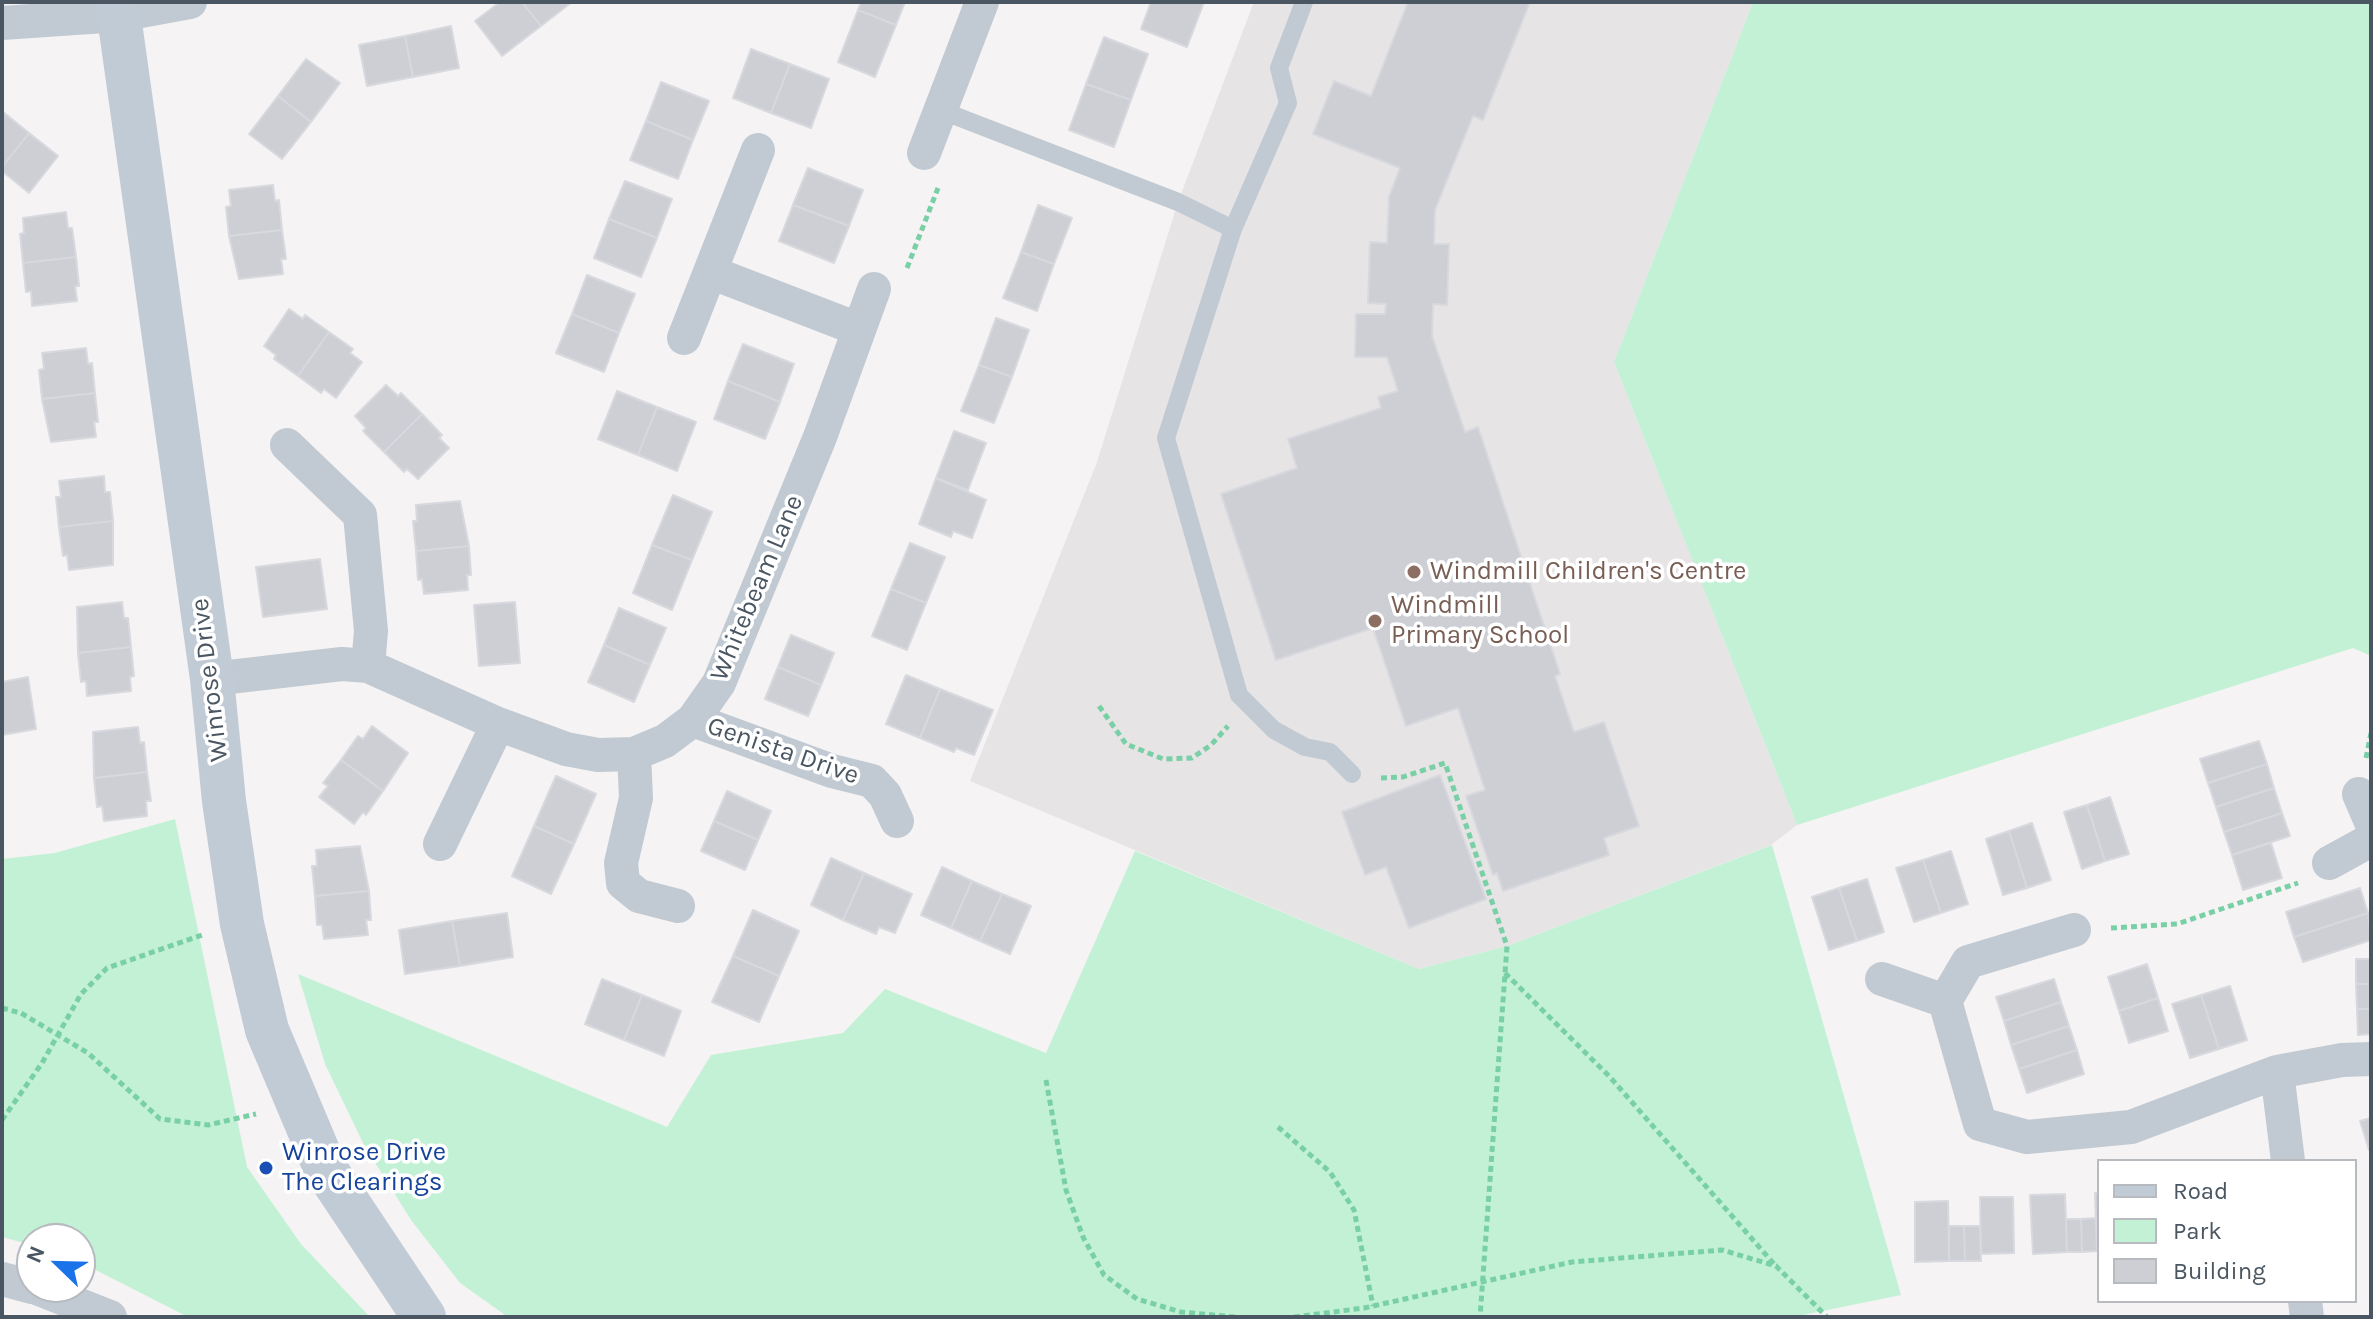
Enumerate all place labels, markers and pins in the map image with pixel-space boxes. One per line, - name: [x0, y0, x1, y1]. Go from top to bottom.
- place label: Windmill Children's Centre: [1430, 556, 1746, 588]
- marker: Windmill Children's Centre: [1405, 563, 1423, 581]
- place label: Windmill Primary School: [1391, 590, 1569, 652]
- marker: Windmill Primary School: [1366, 612, 1384, 630]
- place label: Winrose Drive The Clearings: [282, 1137, 446, 1198]
- marker: Winrose Drive The Clearings: [257, 1159, 275, 1177]

